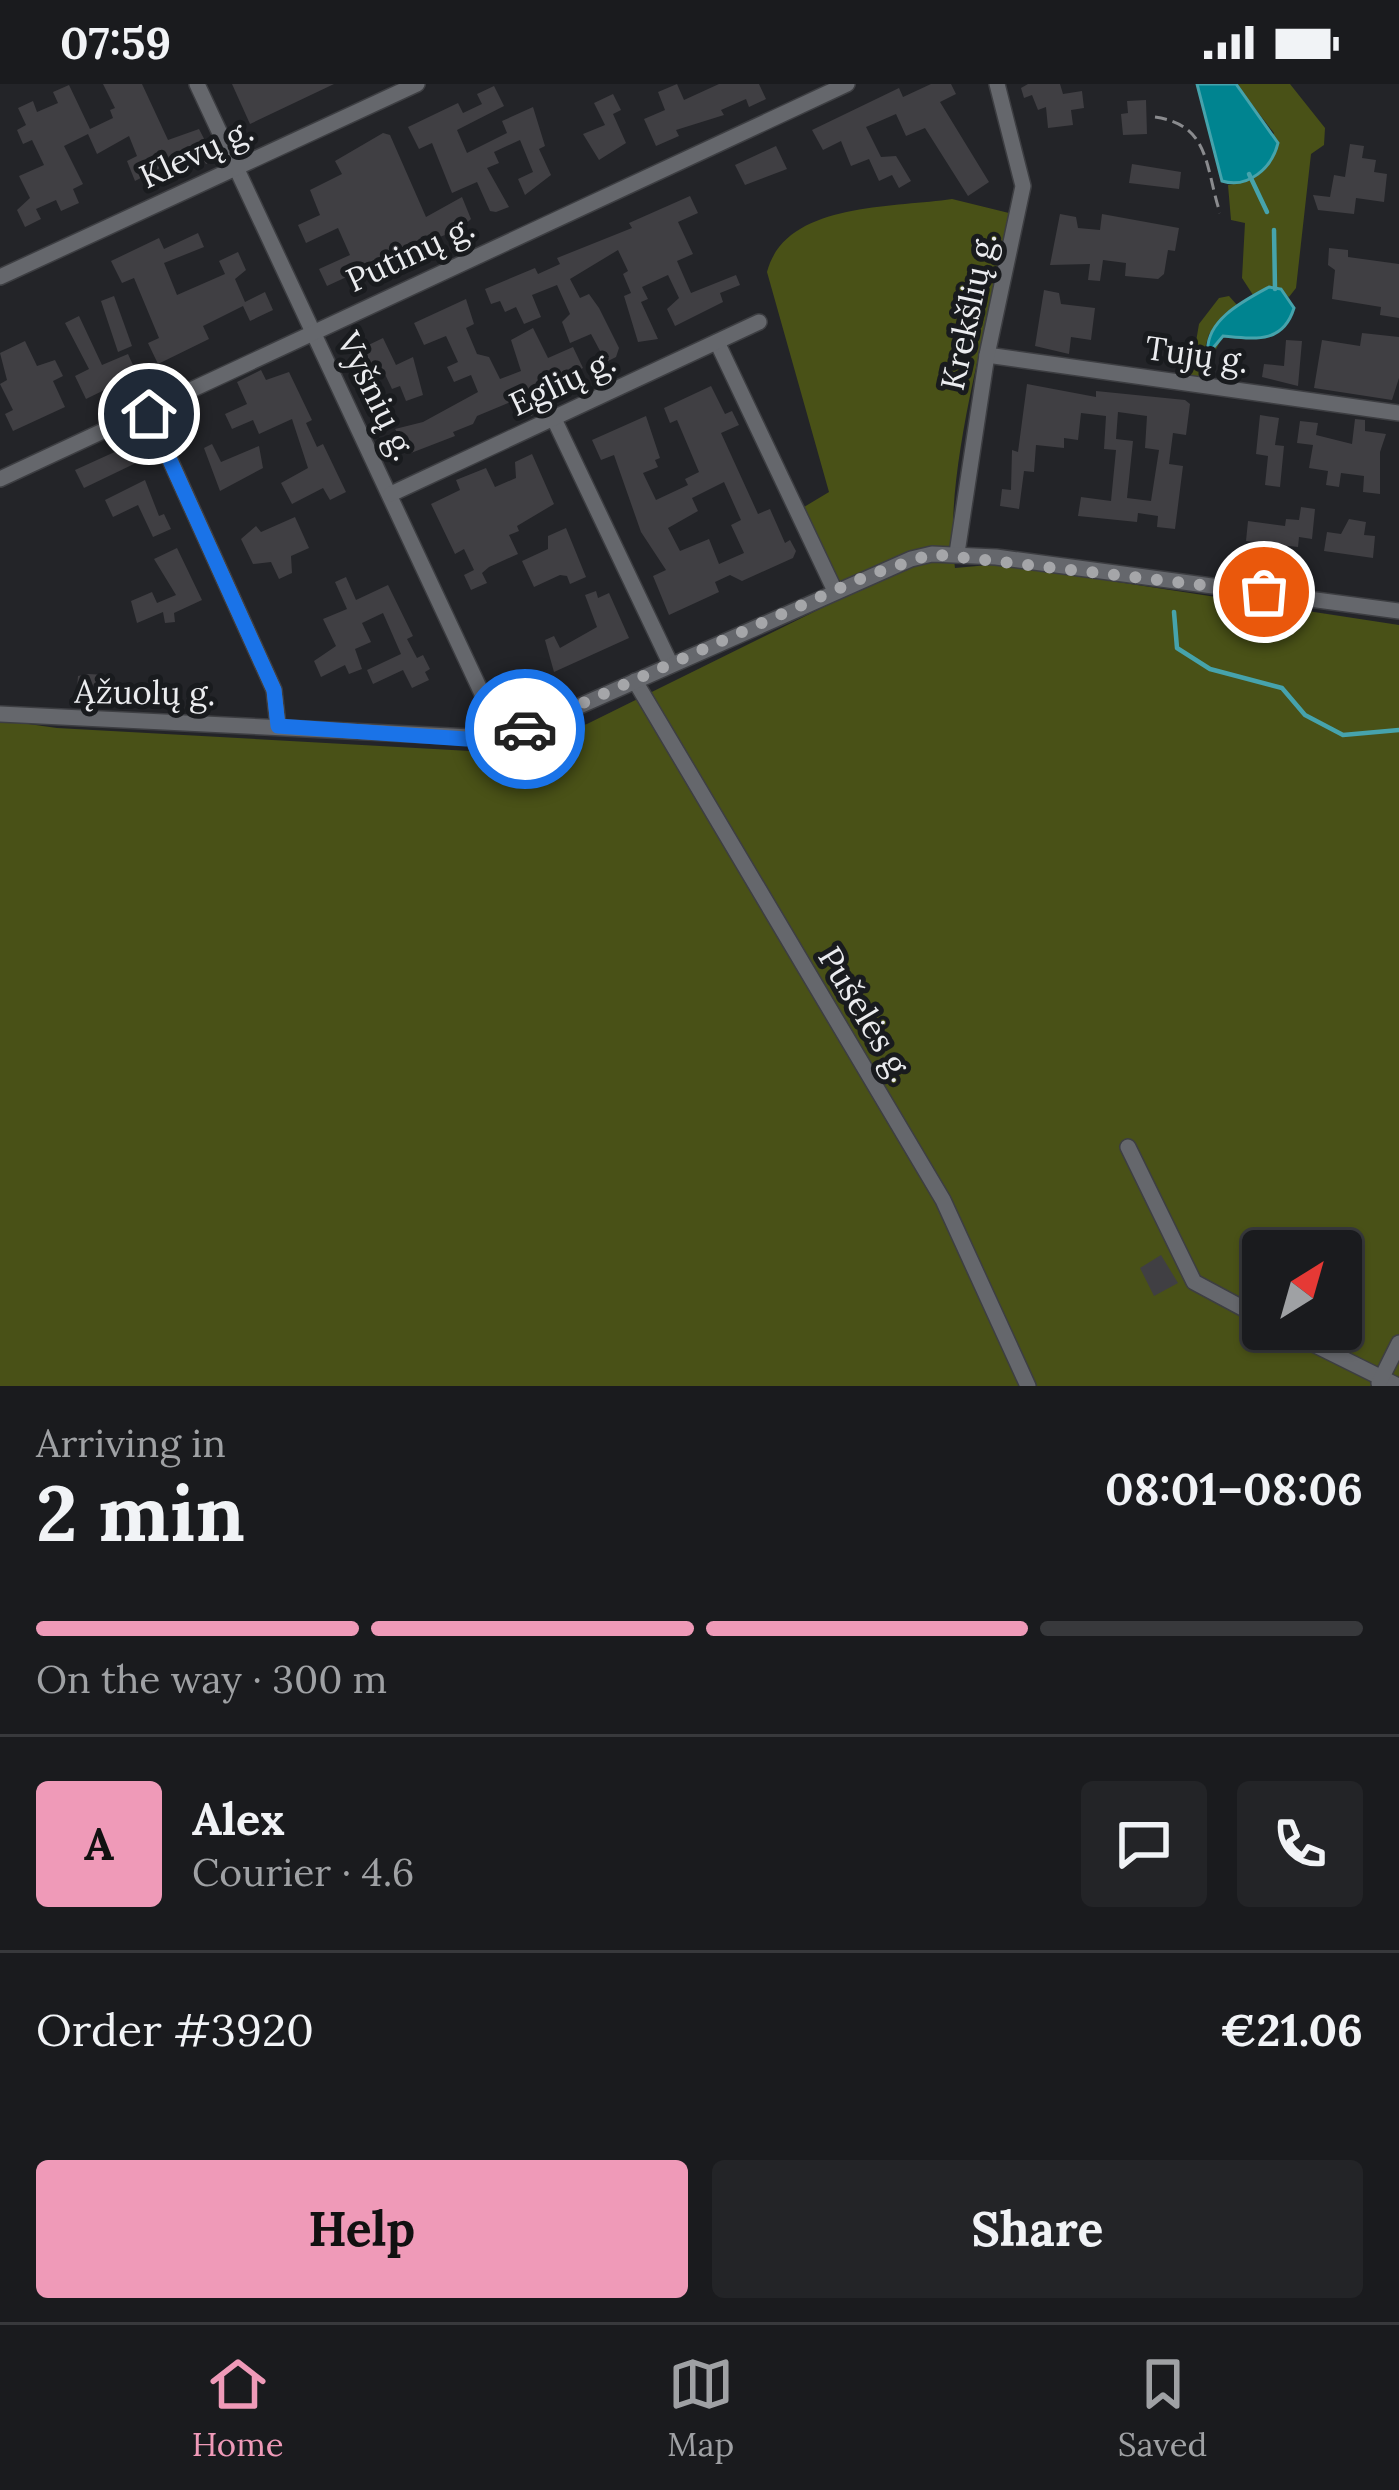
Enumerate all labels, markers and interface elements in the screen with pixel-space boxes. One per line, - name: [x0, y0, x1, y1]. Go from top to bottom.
- text: 07:59: [60, 14, 171, 71]
- street label: Klevų g.: [132, 108, 260, 198]
- street label: Putinų g.: [339, 205, 481, 301]
- street label: Krekšlių g.: [931, 228, 1005, 394]
- street label: Vyšnių g.: [328, 324, 426, 467]
- street label: Tujų g.: [1143, 326, 1251, 382]
- street label: Eglių g.: [502, 339, 622, 425]
- pin: [98, 363, 200, 465]
- icon: home: [116, 381, 182, 447]
- pin: [1213, 541, 1315, 643]
- icon: bag: [1231, 559, 1297, 625]
- courier: [465, 669, 585, 789]
- street label: Ąžuolų g.: [73, 670, 216, 714]
- icon: car: [492, 696, 558, 762]
- street label: Pušelės g.: [809, 939, 923, 1089]
- north arrow: [1242, 1230, 1362, 1350]
- map controls: [1242, 1230, 1362, 1350]
- text: Arriving in: [36, 1418, 226, 1468]
- text: 08:01–08:06: [1105, 1460, 1363, 1517]
- text: 2 min: [36, 1463, 245, 1562]
- text: On the way · 300 m: [36, 1654, 387, 1704]
- button: chat: [1081, 1781, 1207, 1907]
- button: phone: [1237, 1781, 1363, 1907]
- text: Alex: [192, 1790, 285, 1847]
- text: A: [84, 1815, 114, 1872]
- text: Courier · 4.6: [192, 1847, 414, 1897]
- text: Order #3920: [36, 2001, 314, 2058]
- text: €21.06: [1220, 2001, 1363, 2058]
- button: Help: [36, 2160, 688, 2298]
- button: Share: [712, 2160, 1363, 2298]
- tab: Home: [192, 2351, 284, 2465]
- tab: Map: [667, 2351, 734, 2465]
- tab: Saved: [1118, 2351, 1207, 2465]

